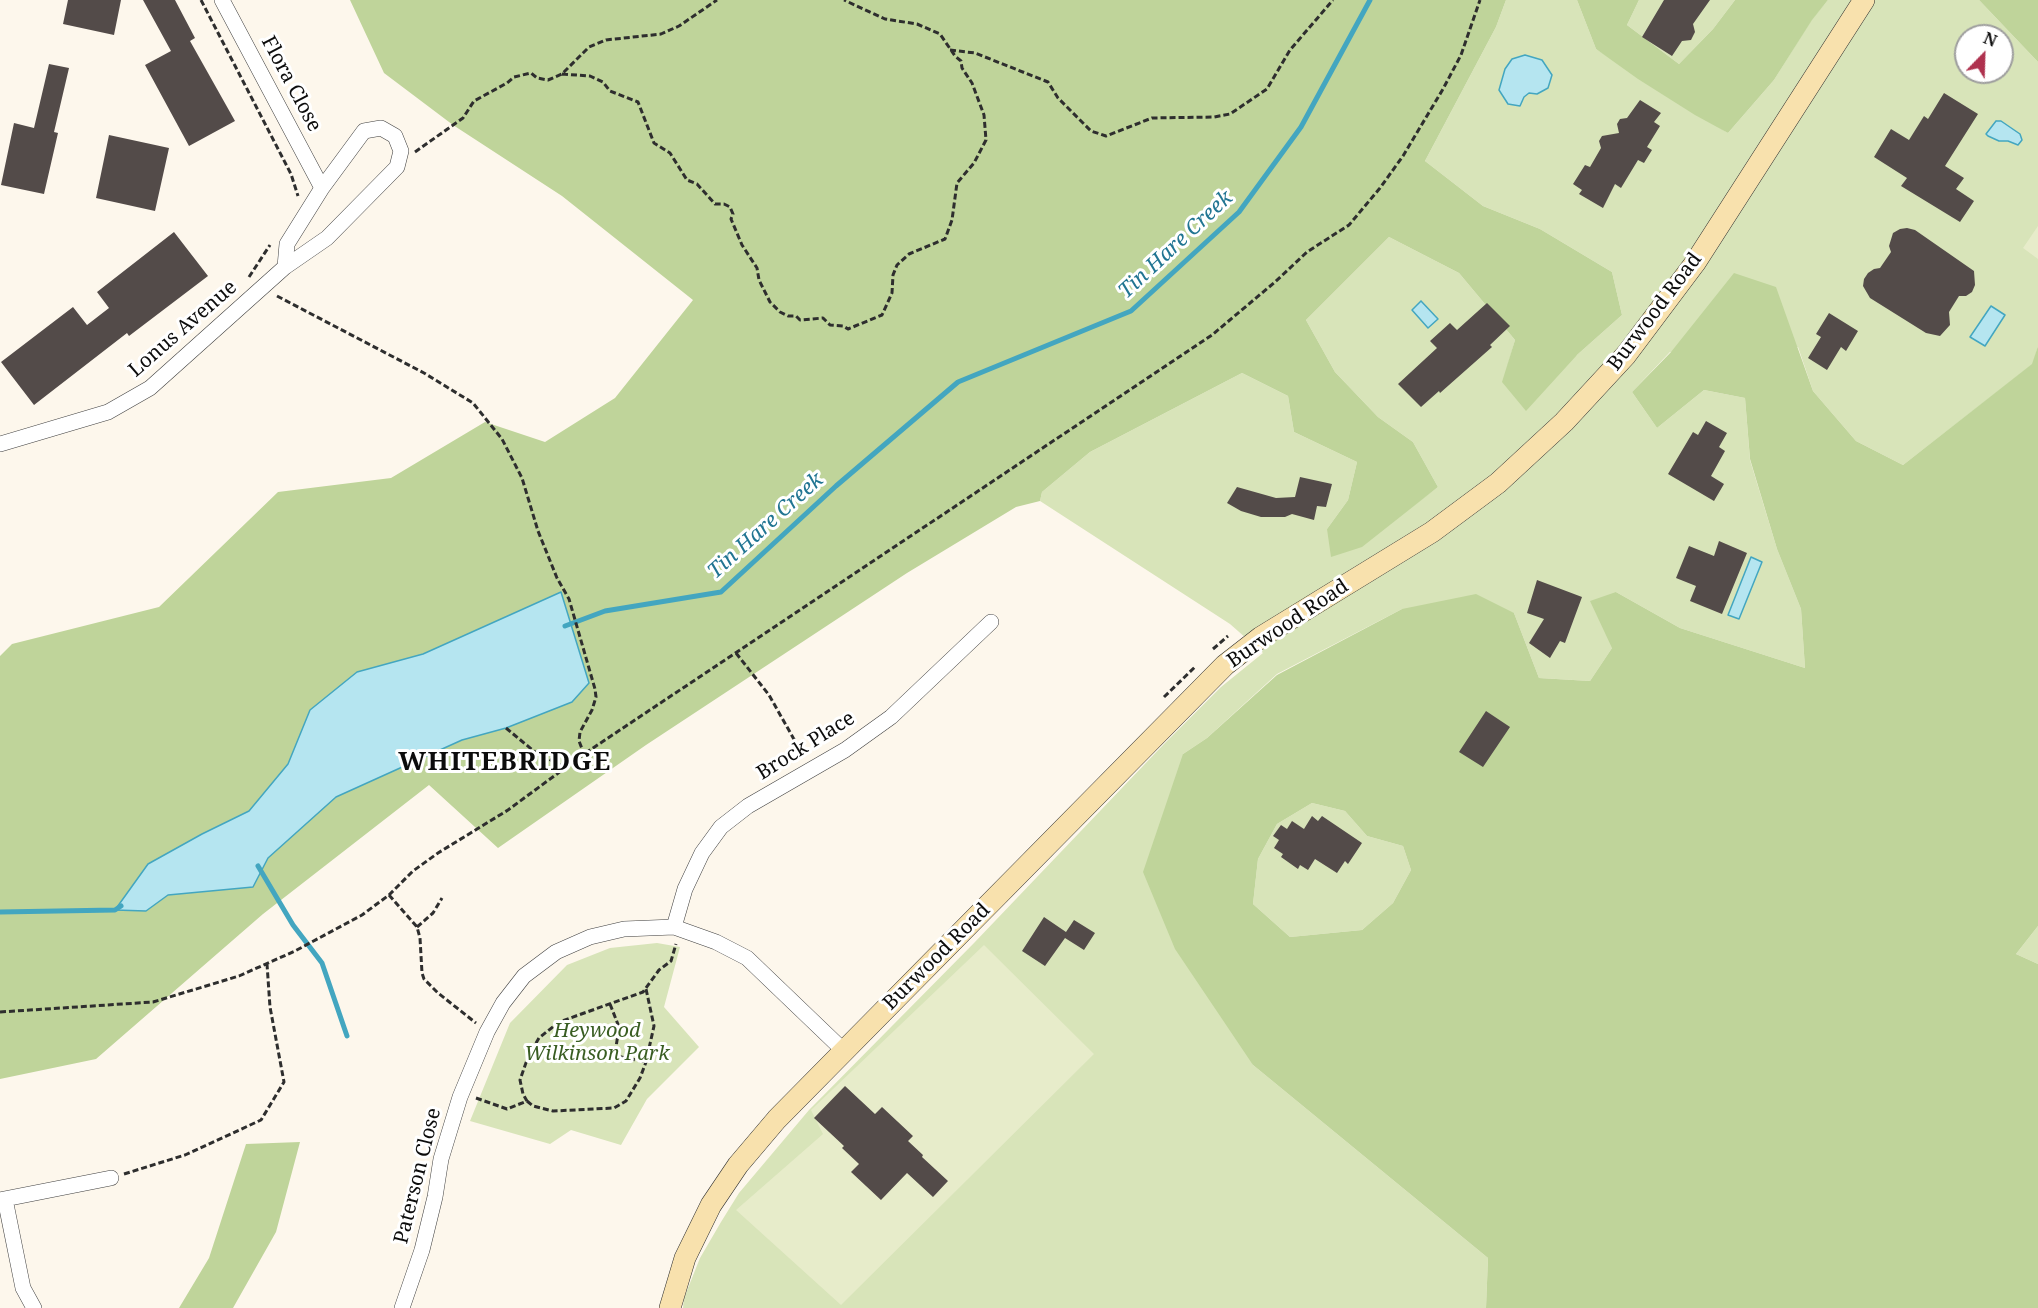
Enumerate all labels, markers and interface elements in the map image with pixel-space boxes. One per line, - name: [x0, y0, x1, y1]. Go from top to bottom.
- north arrow: [1954, 24, 2014, 84]
- text: N: [1980, 27, 2000, 52]
- street label: Flora Close: [256, 32, 326, 136]
- water label: Tin Hare Creek: [1114, 186, 1238, 304]
- street label: Burwood Road: [1603, 248, 1707, 376]
- street label: Lonus Avenue: [124, 276, 242, 382]
- water label: Tin Hare Creek: [703, 468, 829, 584]
- street label: Burwood Road: [1223, 575, 1353, 673]
- street label: Brock Place: [753, 706, 859, 786]
- district label: WHITEBRIDGE: [398, 747, 612, 779]
- street label: Burwood Road: [879, 899, 995, 1015]
- park label: Heywood Wilkinson Park: [524, 1019, 670, 1066]
- street label: Paterson Close: [390, 1106, 446, 1246]

